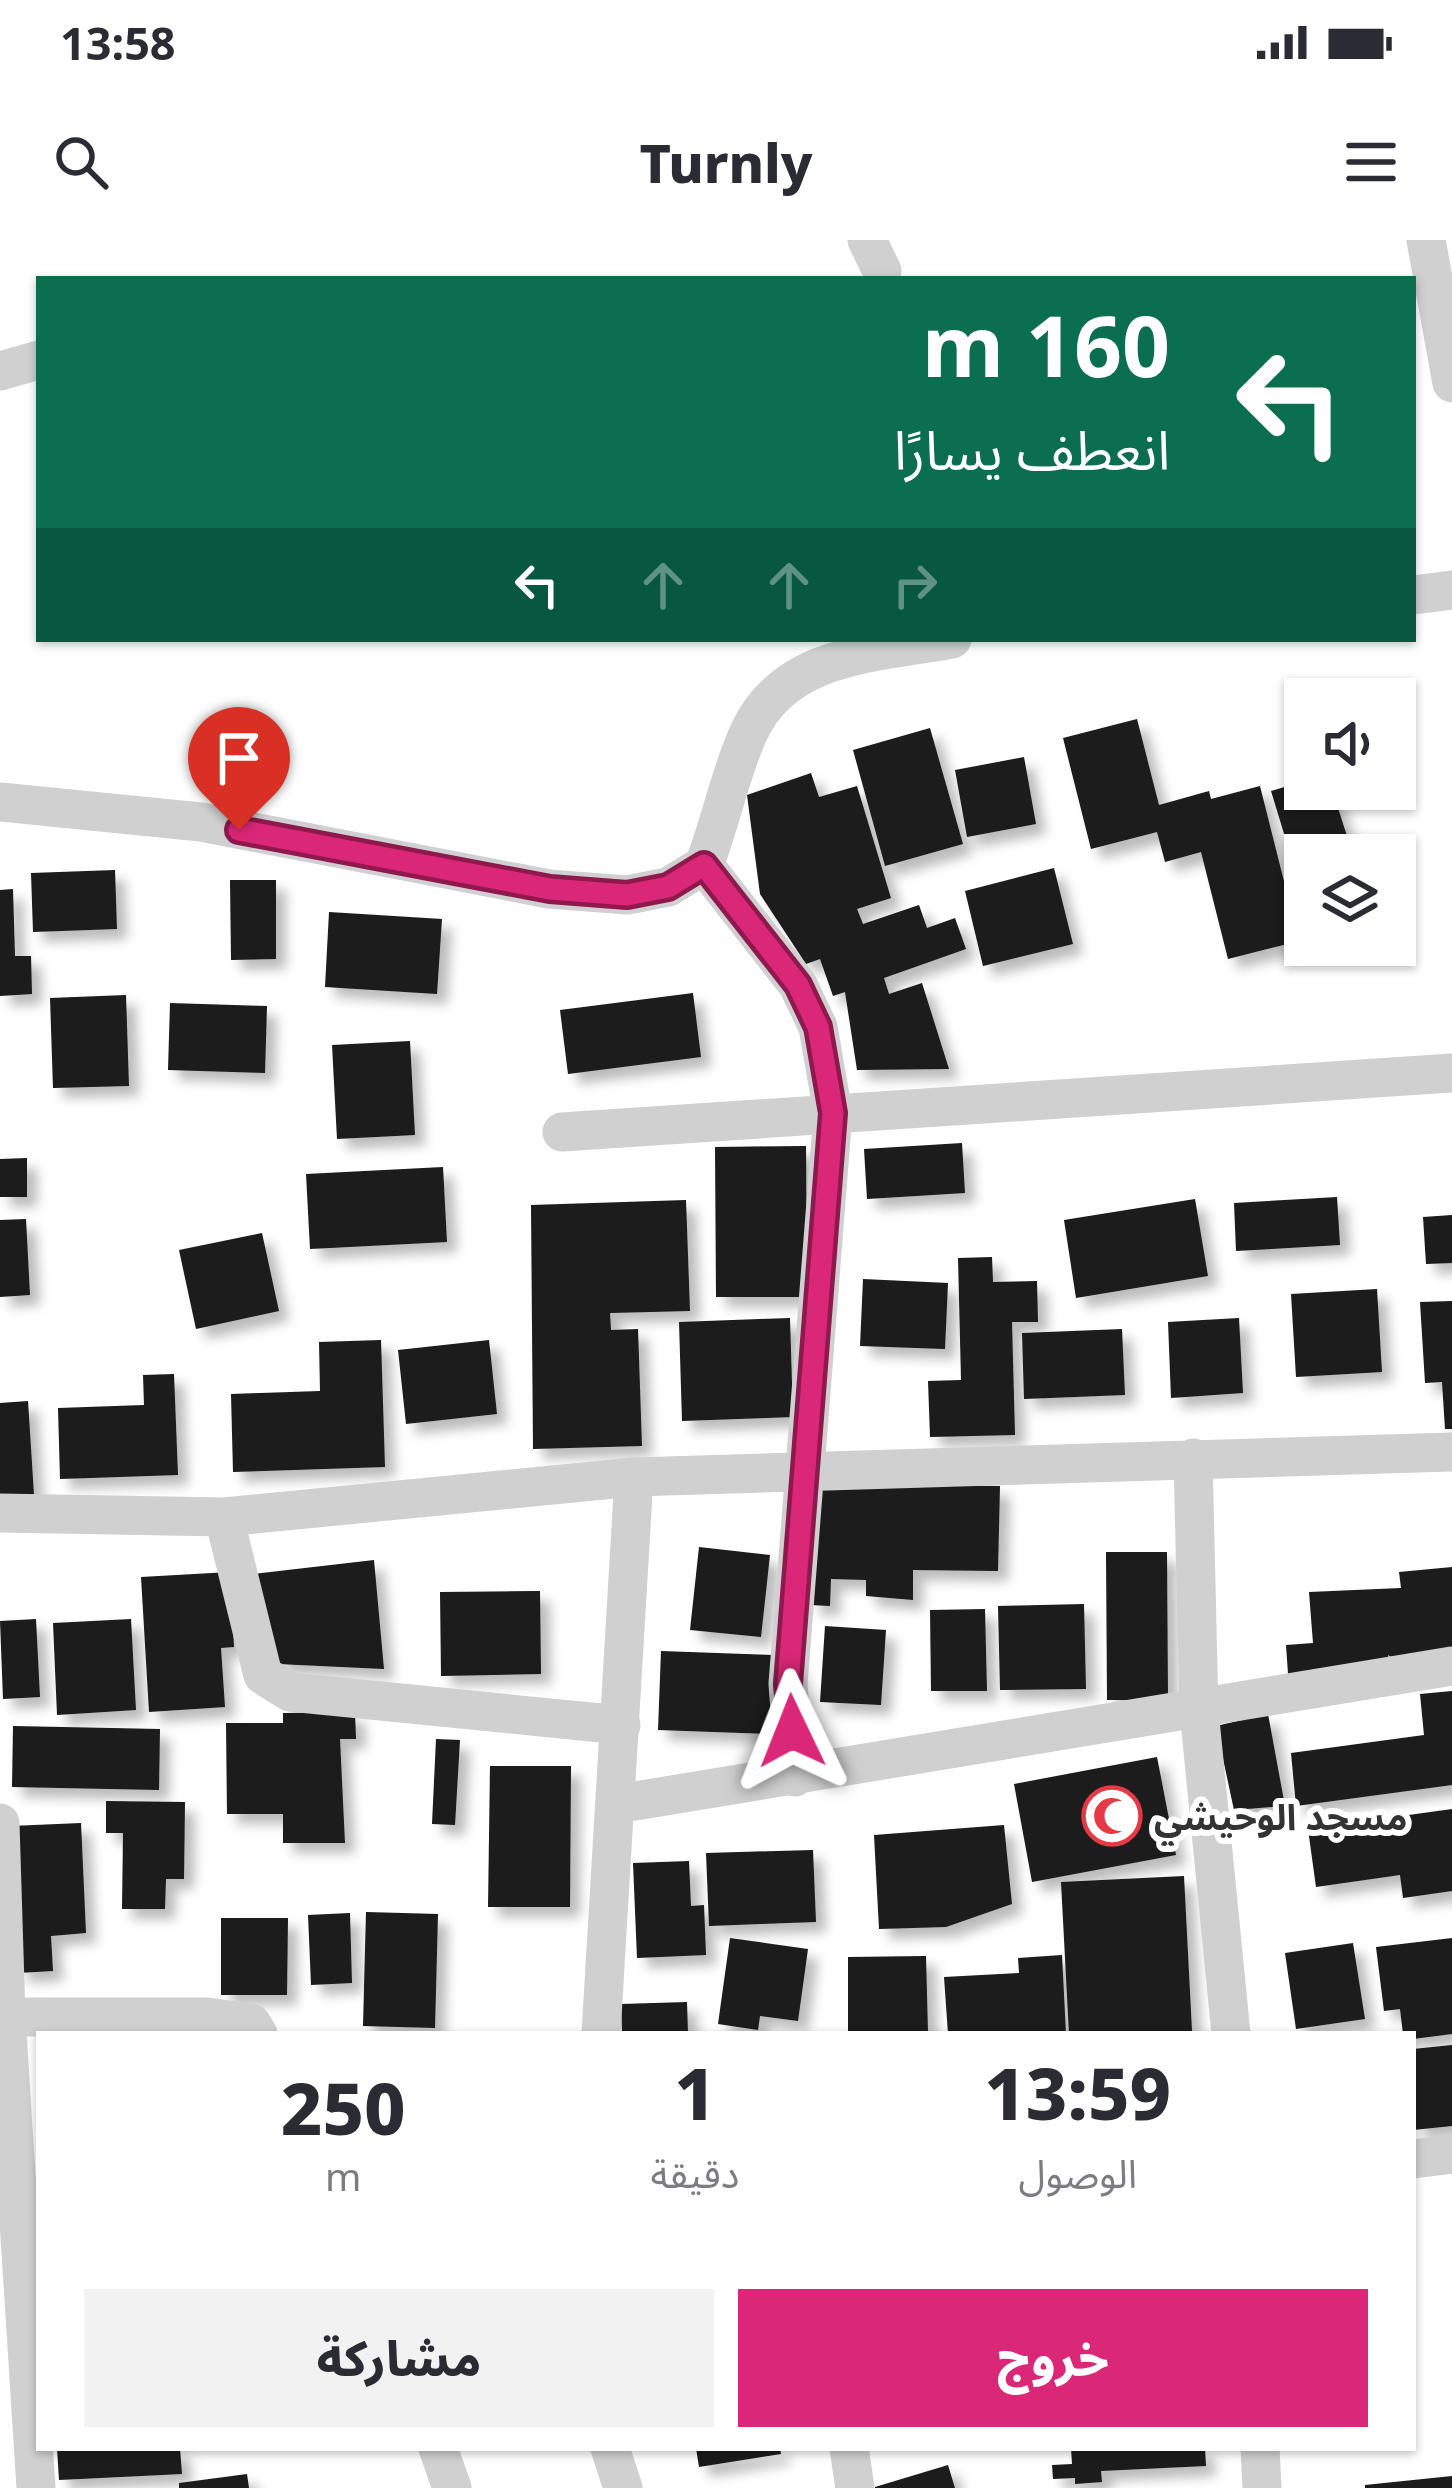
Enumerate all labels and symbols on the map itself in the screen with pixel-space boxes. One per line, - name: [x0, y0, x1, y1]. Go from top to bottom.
- pin: [188, 707, 290, 830]
- position arrow: [729, 1668, 855, 1794]
- mosque icon: مسجد الوحيشي: [1081, 1785, 1143, 1847]
- place label: مسجد الوحيشي: [1154, 1792, 1407, 1846]

